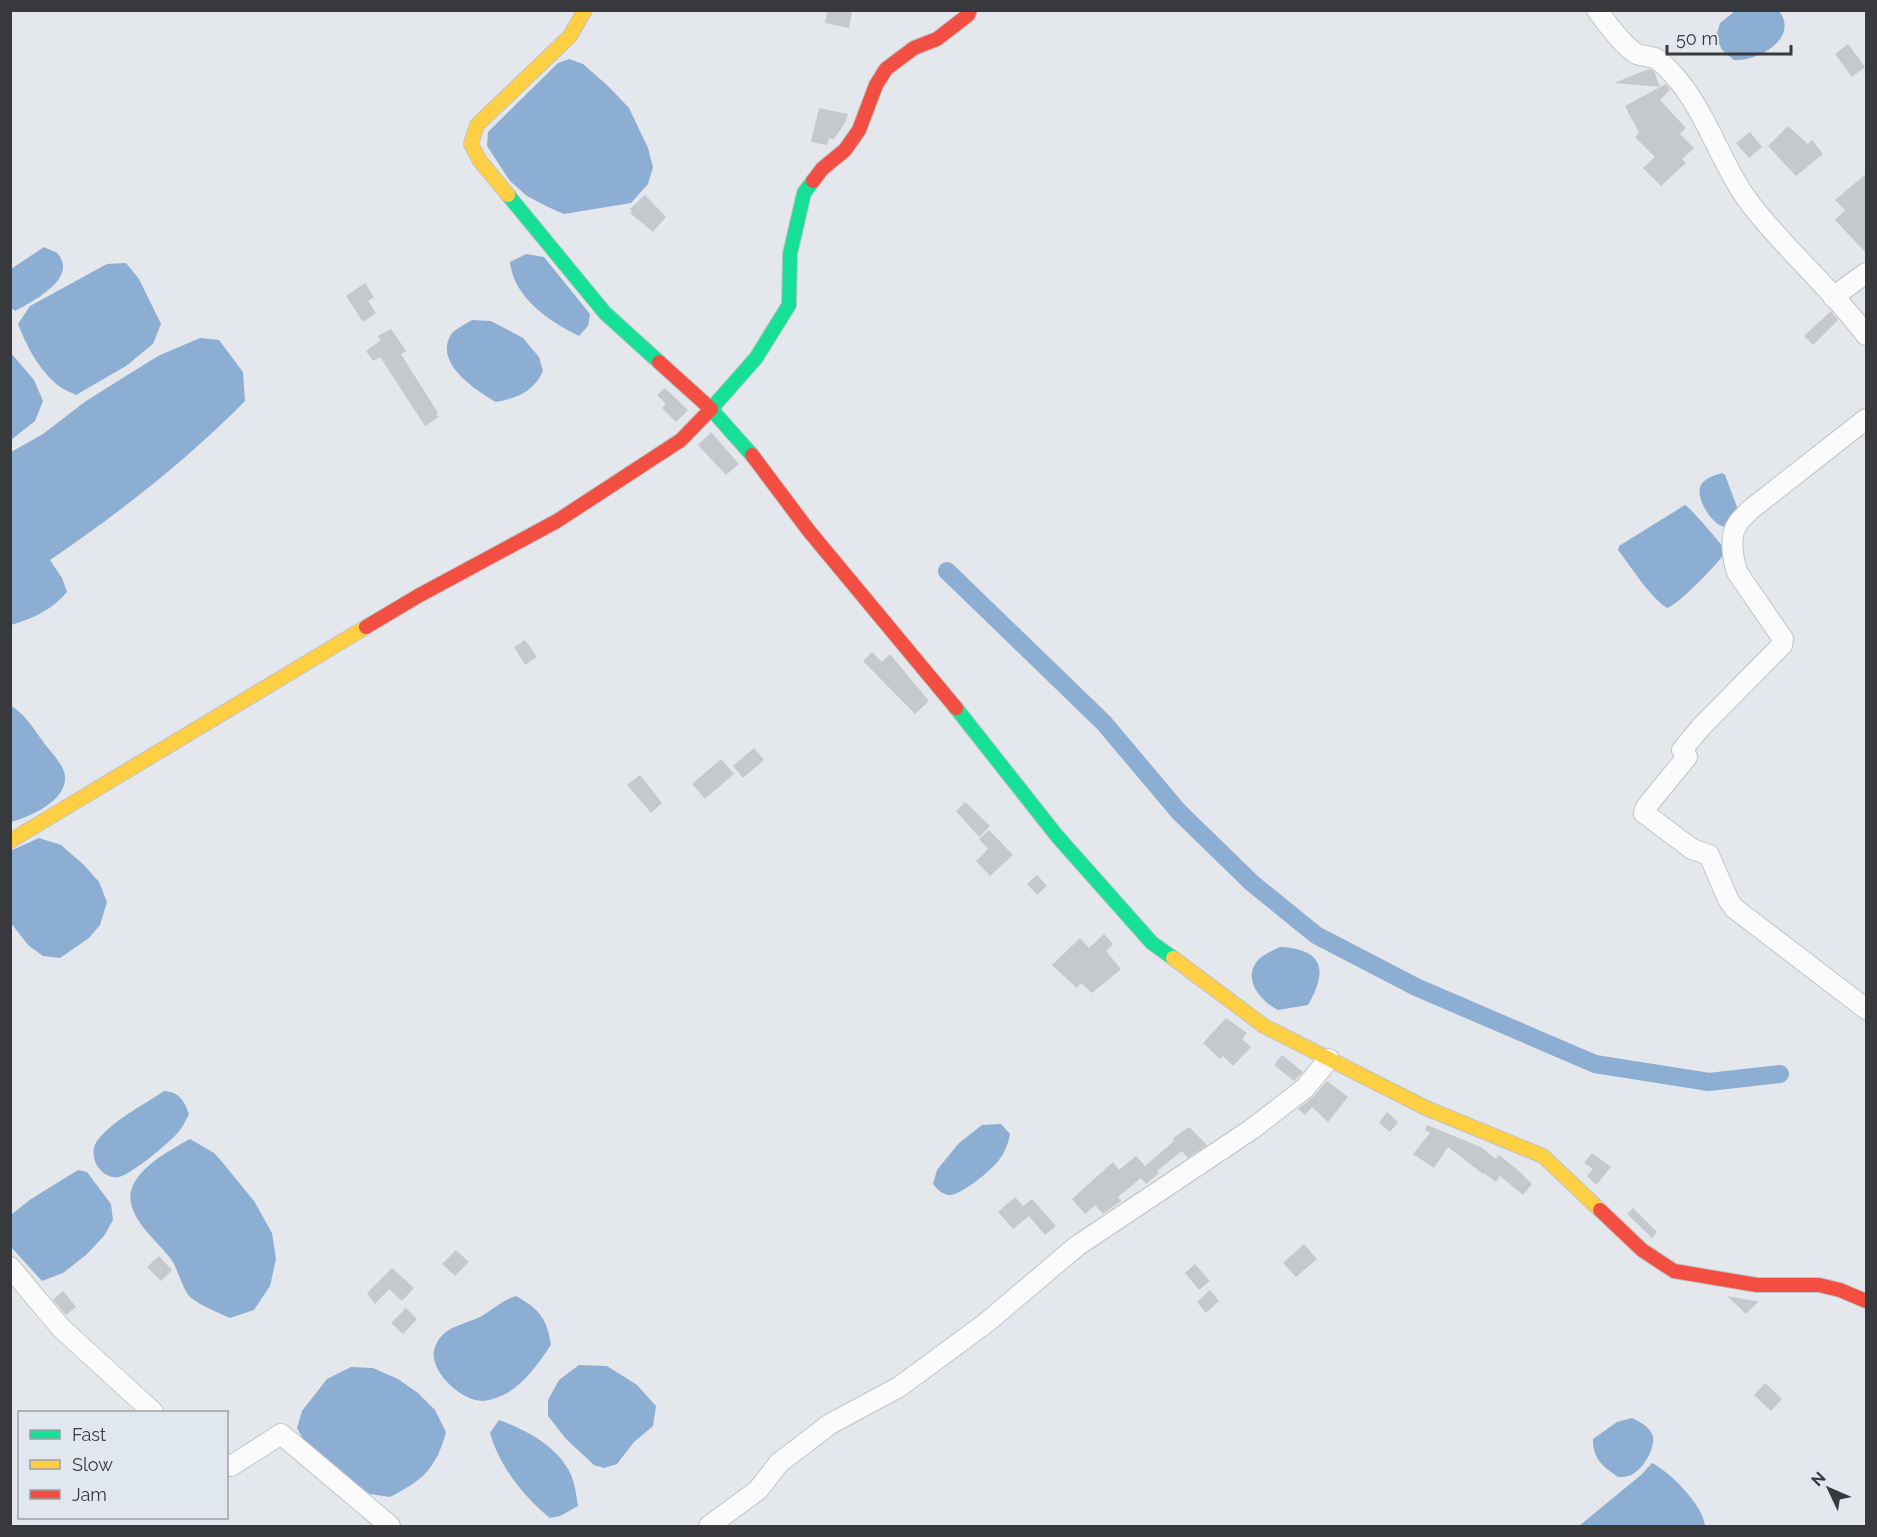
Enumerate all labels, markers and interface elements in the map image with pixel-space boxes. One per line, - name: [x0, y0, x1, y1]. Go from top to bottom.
- scale bar: [1667, 18, 1792, 56]
- text: 50 m: [1676, 28, 1718, 49]
- legend: [18, 1411, 228, 1519]
- text: Fast: [72, 1424, 106, 1445]
- text: Slow: [72, 1454, 113, 1475]
- north arrow: [1799, 1459, 1859, 1519]
- text: N: [1807, 1468, 1830, 1490]
- text: Jam: [72, 1484, 107, 1505]

